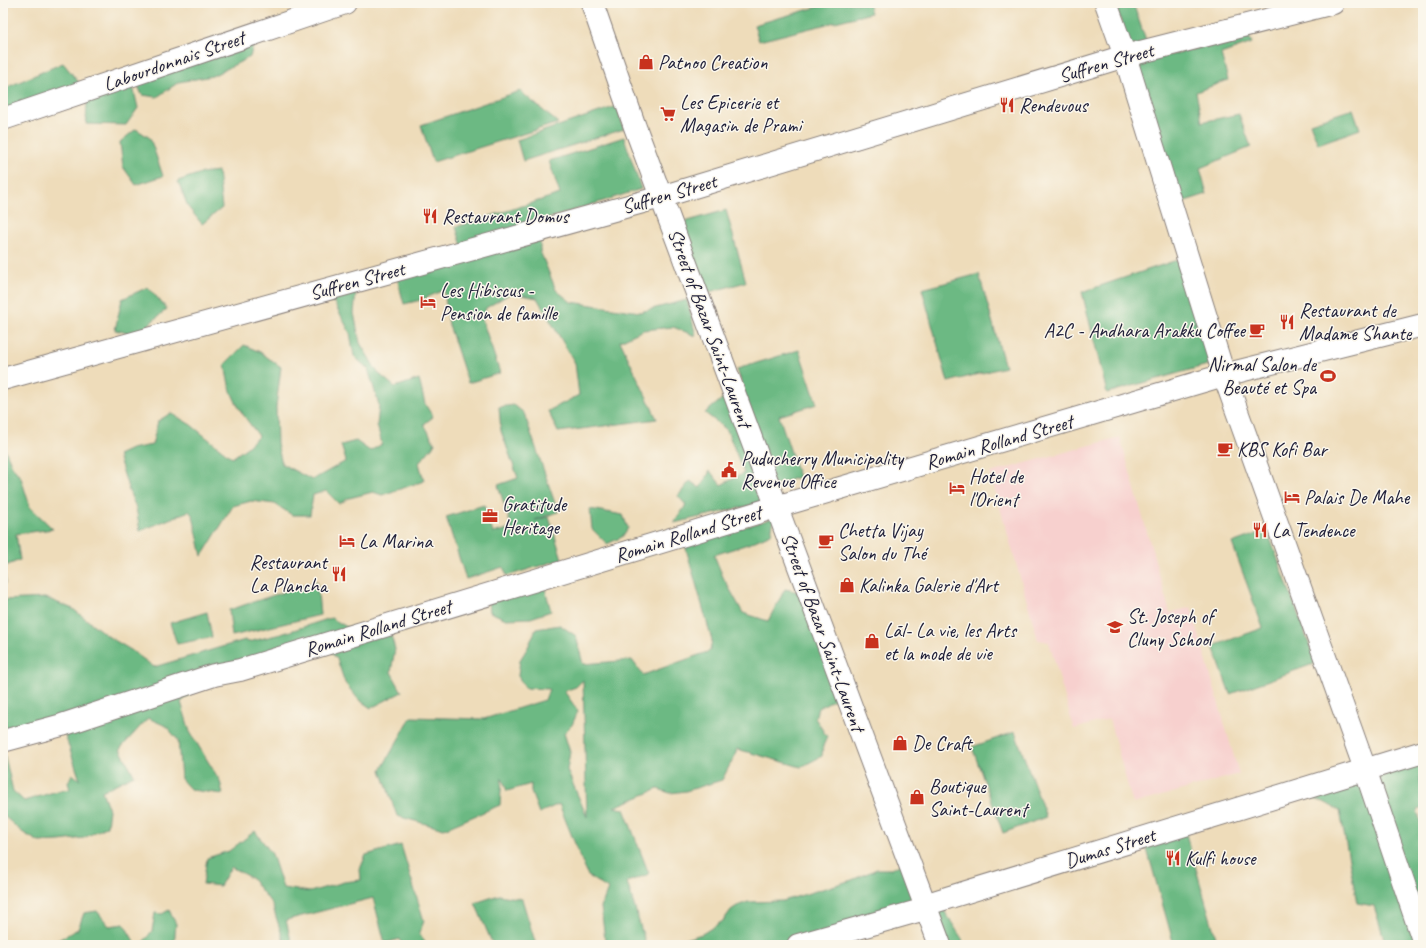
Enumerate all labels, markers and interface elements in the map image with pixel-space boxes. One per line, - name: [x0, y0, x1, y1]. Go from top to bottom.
- street label: Labourdonnais Street: [100, 24, 251, 97]
- street label: Suffren Street: [1056, 37, 1159, 88]
- place label: Patnoo Creation: [658, 50, 768, 75]
- shop icon: Patnoo Creation: [637, 53, 655, 71]
- place label: Les Epicerie et Magasin de Prami: [680, 90, 804, 138]
- place label: Rendevous: [1019, 93, 1089, 118]
- restaurant icon: Rendevous: [998, 96, 1016, 114]
- supermarket icon: Les Epicerie et Magasin de Prami: [659, 105, 677, 123]
- street label: Suffren Street: [619, 168, 722, 219]
- place label: Restaurant Domus: [442, 204, 571, 229]
- restaurant icon: Restaurant Domus: [421, 207, 439, 225]
- street label: Street of Bazar Saint-Laurent: [662, 225, 759, 434]
- street label: Suffren Street: [307, 256, 410, 306]
- place label: Les Hibiscus - Pension de famille: [440, 278, 559, 326]
- hotel icon: Les Hibiscus - Pension de famille: [419, 293, 437, 311]
- place label: Restaurant de Madame Shante: [1299, 298, 1413, 346]
- restaurant icon: Restaurant de Madame Shante: [1278, 313, 1296, 331]
- place label: A2C - Andhara Arakku Coffee: [1044, 318, 1246, 343]
- cafe icon: A2C - Andhara Arakku Coffee: [1248, 321, 1266, 339]
- place label: Nirmal Salon de Beauté et Spa: [1208, 352, 1318, 400]
- sports icon: Nirmal Salon de Beauté et Spa: [1319, 367, 1337, 385]
- street label: Romain Rolland Street: [922, 408, 1079, 475]
- place label: KBS Kofi Bar: [1237, 437, 1328, 462]
- cafe icon: KBS Kofi Bar: [1216, 440, 1234, 458]
- place label: Puducherry Municipality Revenue Office: [741, 446, 905, 494]
- public building icon: Puducherry Municipality Revenue Office: [720, 461, 738, 479]
- place label: Hotel de l'Orient: [969, 464, 1025, 512]
- hotel icon: Hotel de l'Orient: [948, 479, 966, 497]
- place label: Palais De Mahe: [1304, 485, 1411, 510]
- hotel icon: Palais De Mahe: [1283, 488, 1301, 506]
- place label: Gratitude Heritage: [502, 492, 568, 540]
- street label: Romain Rolland Street: [612, 499, 768, 568]
- office icon: Gratitude Heritage: [481, 507, 499, 525]
- place label: Chetta Vijay Salon du Thé: [838, 518, 929, 566]
- place label: La Tendence: [1272, 518, 1356, 543]
- restaurant icon: La Tendence: [1251, 521, 1269, 539]
- place label: La Marina: [359, 529, 433, 554]
- street label: Street of Bazar Saint-Laurent: [775, 529, 872, 738]
- hotel icon: La Marina: [338, 532, 356, 550]
- cafe icon: Chetta Vijay Salon du Thé: [817, 532, 835, 550]
- place label: Restaurant La Plancha: [250, 550, 329, 598]
- restaurant icon: Restaurant La Plancha: [330, 565, 348, 583]
- place label: Kalinka Galerie d'Art: [859, 573, 1000, 598]
- shop icon: Kalinka Galerie d'Art: [838, 576, 856, 594]
- street label: Romain Rolland Street: [302, 593, 458, 662]
- place label: St. Joseph of Cluny School: [1127, 604, 1217, 652]
- place label: Lāl- La vie, les Arts et la mode de vie: [884, 618, 1018, 666]
- school or university icon: St. Joseph of Cluny School: [1106, 618, 1124, 636]
- shop icon: Lāl- La vie, les Arts et la mode de vie: [863, 632, 881, 650]
- place label: De Craft: [912, 731, 974, 756]
- shop icon: De Craft: [891, 734, 909, 752]
- place label: Boutique Saint-Laurent: [929, 774, 1030, 822]
- shop icon: Boutique Saint-Laurent: [908, 788, 926, 806]
- street label: Dumas Street: [1062, 822, 1160, 874]
- place label: Kulfi house: [1185, 846, 1257, 871]
- restaurant icon: Kulfi house: [1164, 849, 1182, 867]

